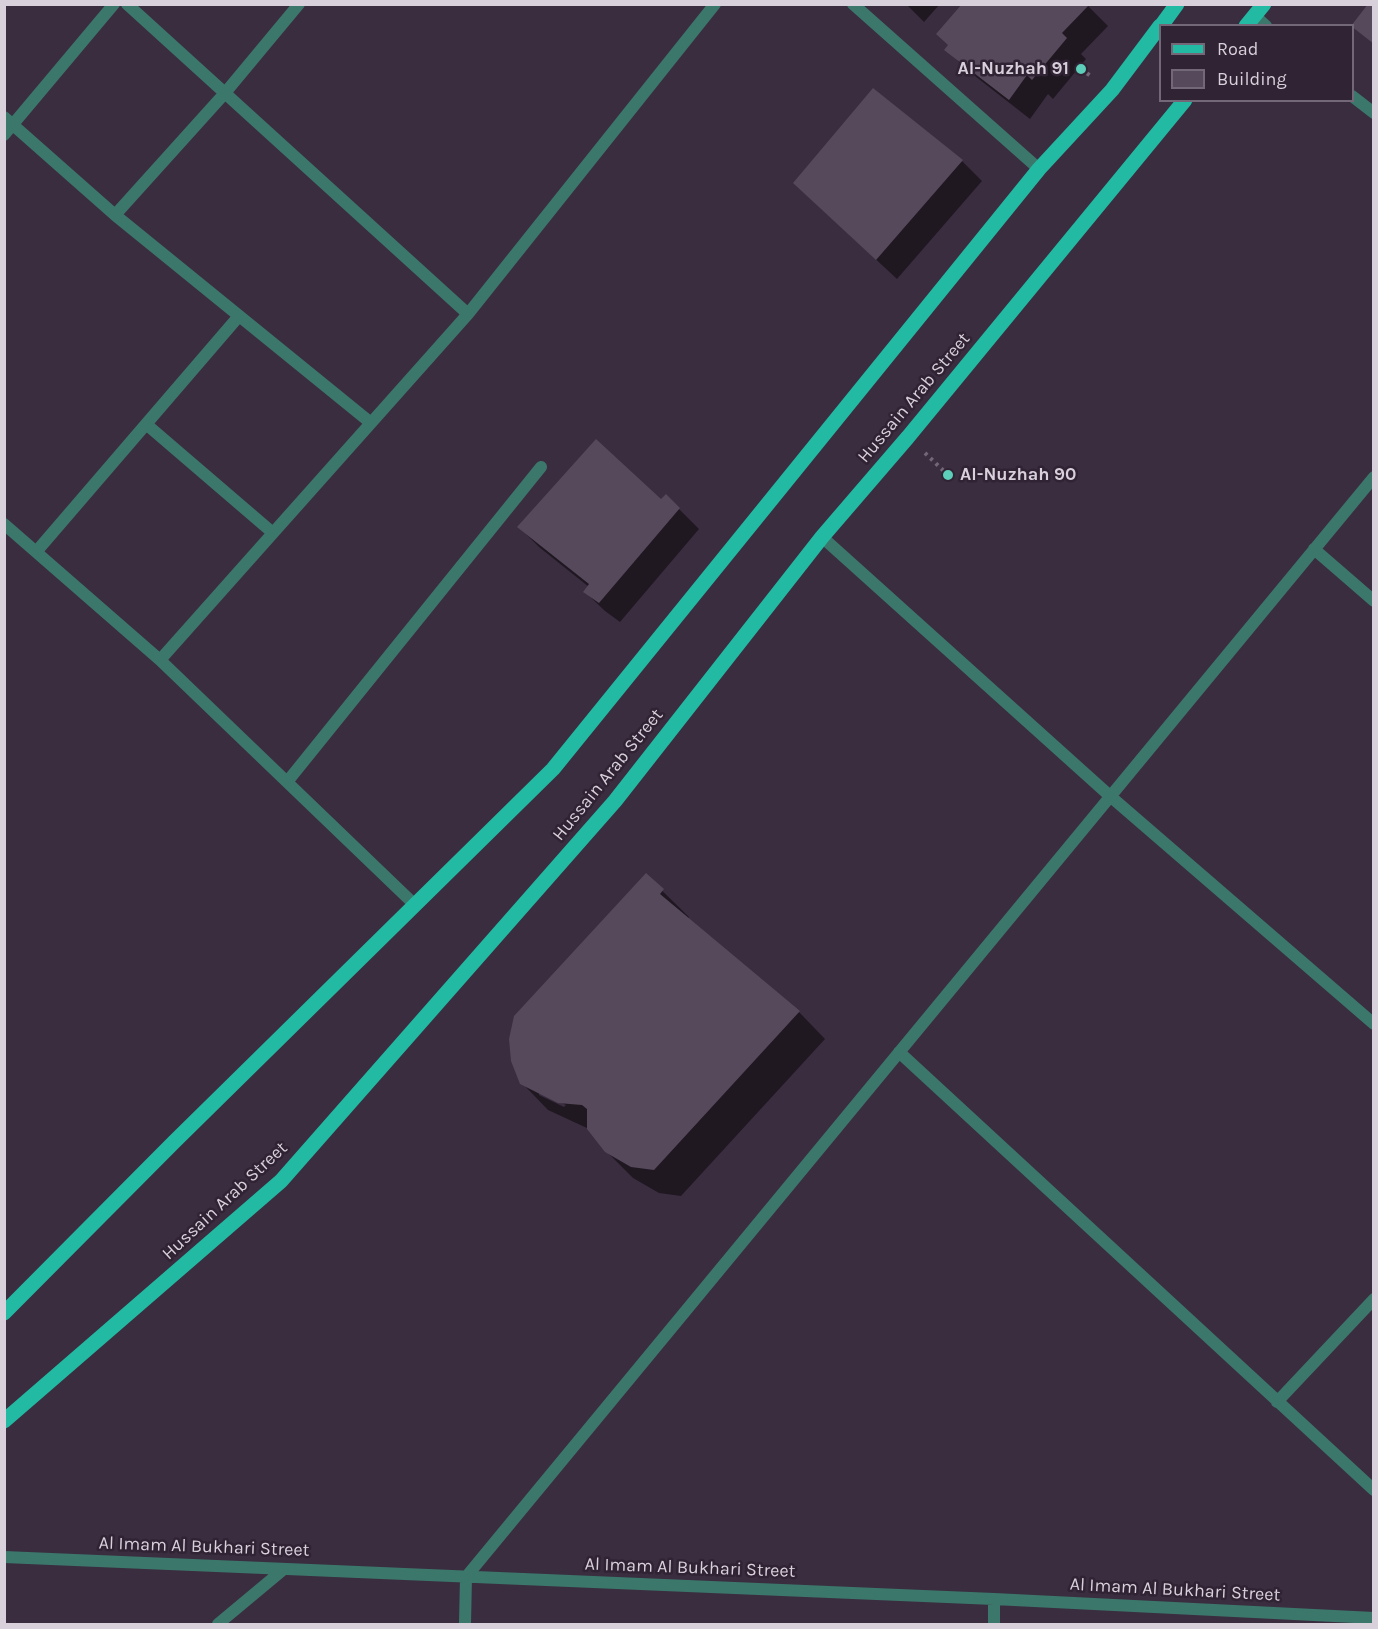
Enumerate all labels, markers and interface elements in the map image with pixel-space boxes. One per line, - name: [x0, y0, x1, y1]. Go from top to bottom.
- legend: [1159, 24, 1354, 102]
- text: Road: [1217, 38, 1258, 60]
- place label: Al-Nuzhah 91: [958, 58, 1069, 80]
- marker: Al-Nuzhah 91: [1074, 62, 1088, 76]
- text: Building: [1217, 68, 1287, 90]
- street label: Hussain Arab Street: [853, 328, 975, 468]
- place label: Al-Nuzhah 90: [960, 464, 1076, 486]
- marker: Al-Nuzhah 90: [941, 468, 955, 482]
- street label: Hussain Arab Street: [548, 705, 668, 845]
- street label: Hussain Arab Street: [158, 1137, 292, 1265]
- street label: Al Imam Al Bukhari Street: [98, 1533, 310, 1561]
- street label: Al Imam Al Bukhari Street: [584, 1554, 796, 1582]
- street label: Al Imam Al Bukhari Street: [1069, 1574, 1281, 1606]

